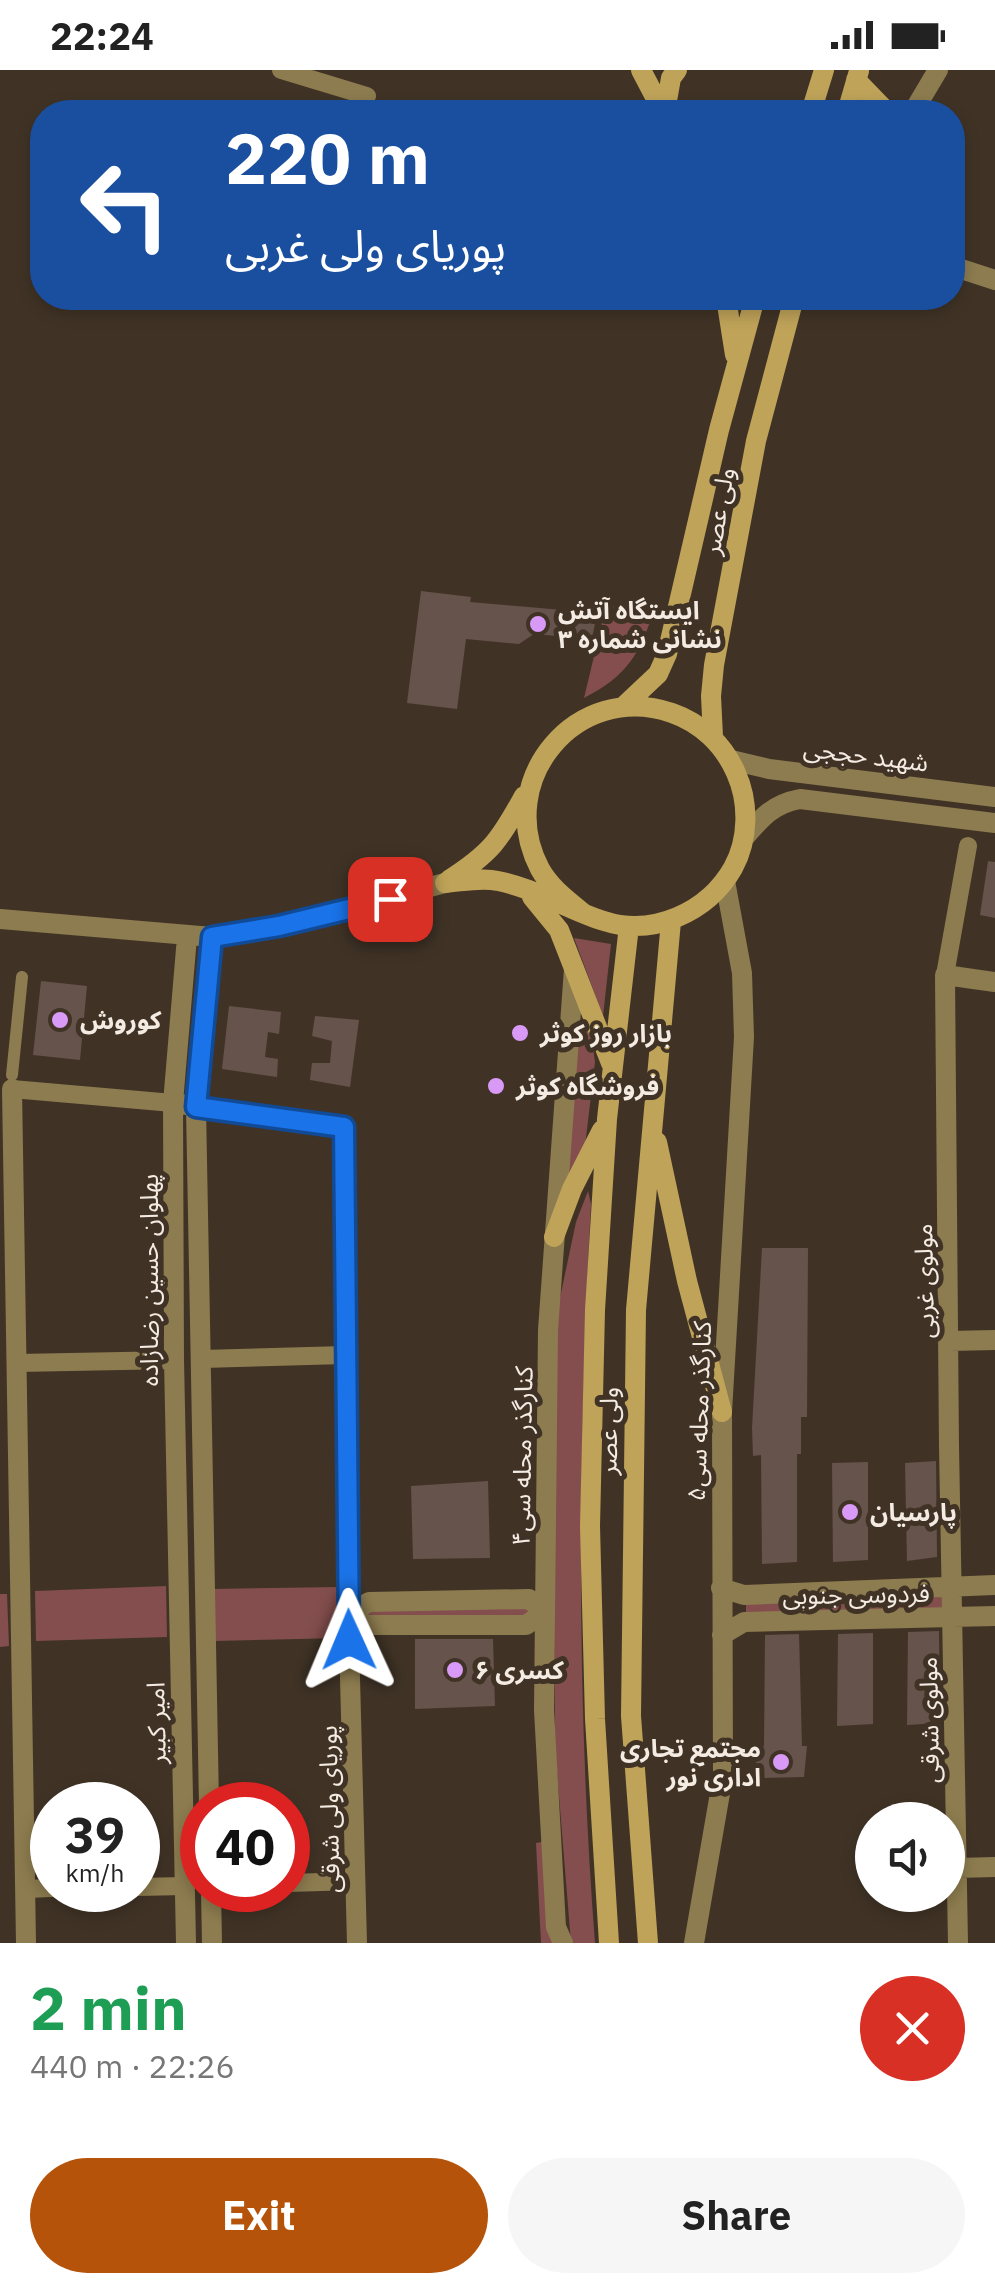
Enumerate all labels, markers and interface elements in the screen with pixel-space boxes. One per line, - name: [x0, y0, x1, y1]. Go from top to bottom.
- text: 22:24: [50, 11, 154, 60]
- text: 220 m: [225, 112, 430, 203]
- icon: left: [60, 140, 190, 270]
- text: پوریای ولی غربی: [225, 216, 506, 274]
- street label: ولی عصر: [693, 465, 741, 558]
- place label: ایستگاه آتش نشانی شماره ۳: [558, 593, 722, 655]
- marker: ایستگاه آتش نشانی شماره ۳: [527, 613, 549, 635]
- street label: شهید حججی: [802, 730, 930, 779]
- pin: [348, 857, 433, 942]
- icon: arrive: [363, 872, 418, 927]
- place label: کوروش: [80, 1003, 162, 1036]
- marker: کوروش: [49, 1009, 71, 1031]
- place label: بازار روز کوثر: [539, 1016, 672, 1049]
- marker: بازار روز کوثر: [509, 1022, 531, 1044]
- place label: فروشگاه کوثر: [515, 1069, 659, 1102]
- marker: فروشگاه کوثر: [485, 1075, 507, 1097]
- street label: پهلوان حسین رضازاده: [132, 1174, 165, 1386]
- street label: مولوی غربی: [906, 1223, 941, 1339]
- street label: کنارگذر محله سی۵: [679, 1320, 718, 1501]
- street label: کنارگذر محله سی۴: [503, 1365, 540, 1546]
- street label: ولی عصر: [590, 1387, 625, 1476]
- place label: پارسیان: [870, 1495, 957, 1529]
- marker: پارسیان: [839, 1501, 861, 1523]
- street label: فردوسی جنوبی: [782, 1576, 930, 1611]
- position arrow: [297, 1588, 401, 1692]
- place label: کسری ۶: [475, 1653, 564, 1686]
- street label: مولوی شرقی: [911, 1657, 946, 1784]
- marker: کسری ۶: [444, 1659, 466, 1681]
- street label: امیر کبیر: [138, 1682, 173, 1765]
- street label: پوریای ولی شرقی: [311, 1725, 347, 1893]
- place label: مجتمع تجاری اداری نور: [620, 1731, 761, 1793]
- marker: مجتمع تجاری اداری نور: [770, 1751, 792, 1773]
- speed limit sign: 40: [180, 1782, 310, 1912]
- text: 39: [65, 1802, 125, 1867]
- map controls: [855, 1802, 965, 1912]
- button: sound: [855, 1802, 965, 1912]
- text: km/h: [66, 1856, 124, 1889]
- text: 2 min: [30, 1968, 187, 2047]
- button: close: [860, 1976, 965, 2081]
- text: 440 m · 22:26: [30, 2045, 235, 2087]
- button: Exit: [30, 2158, 488, 2273]
- button: Share: [508, 2158, 965, 2273]

